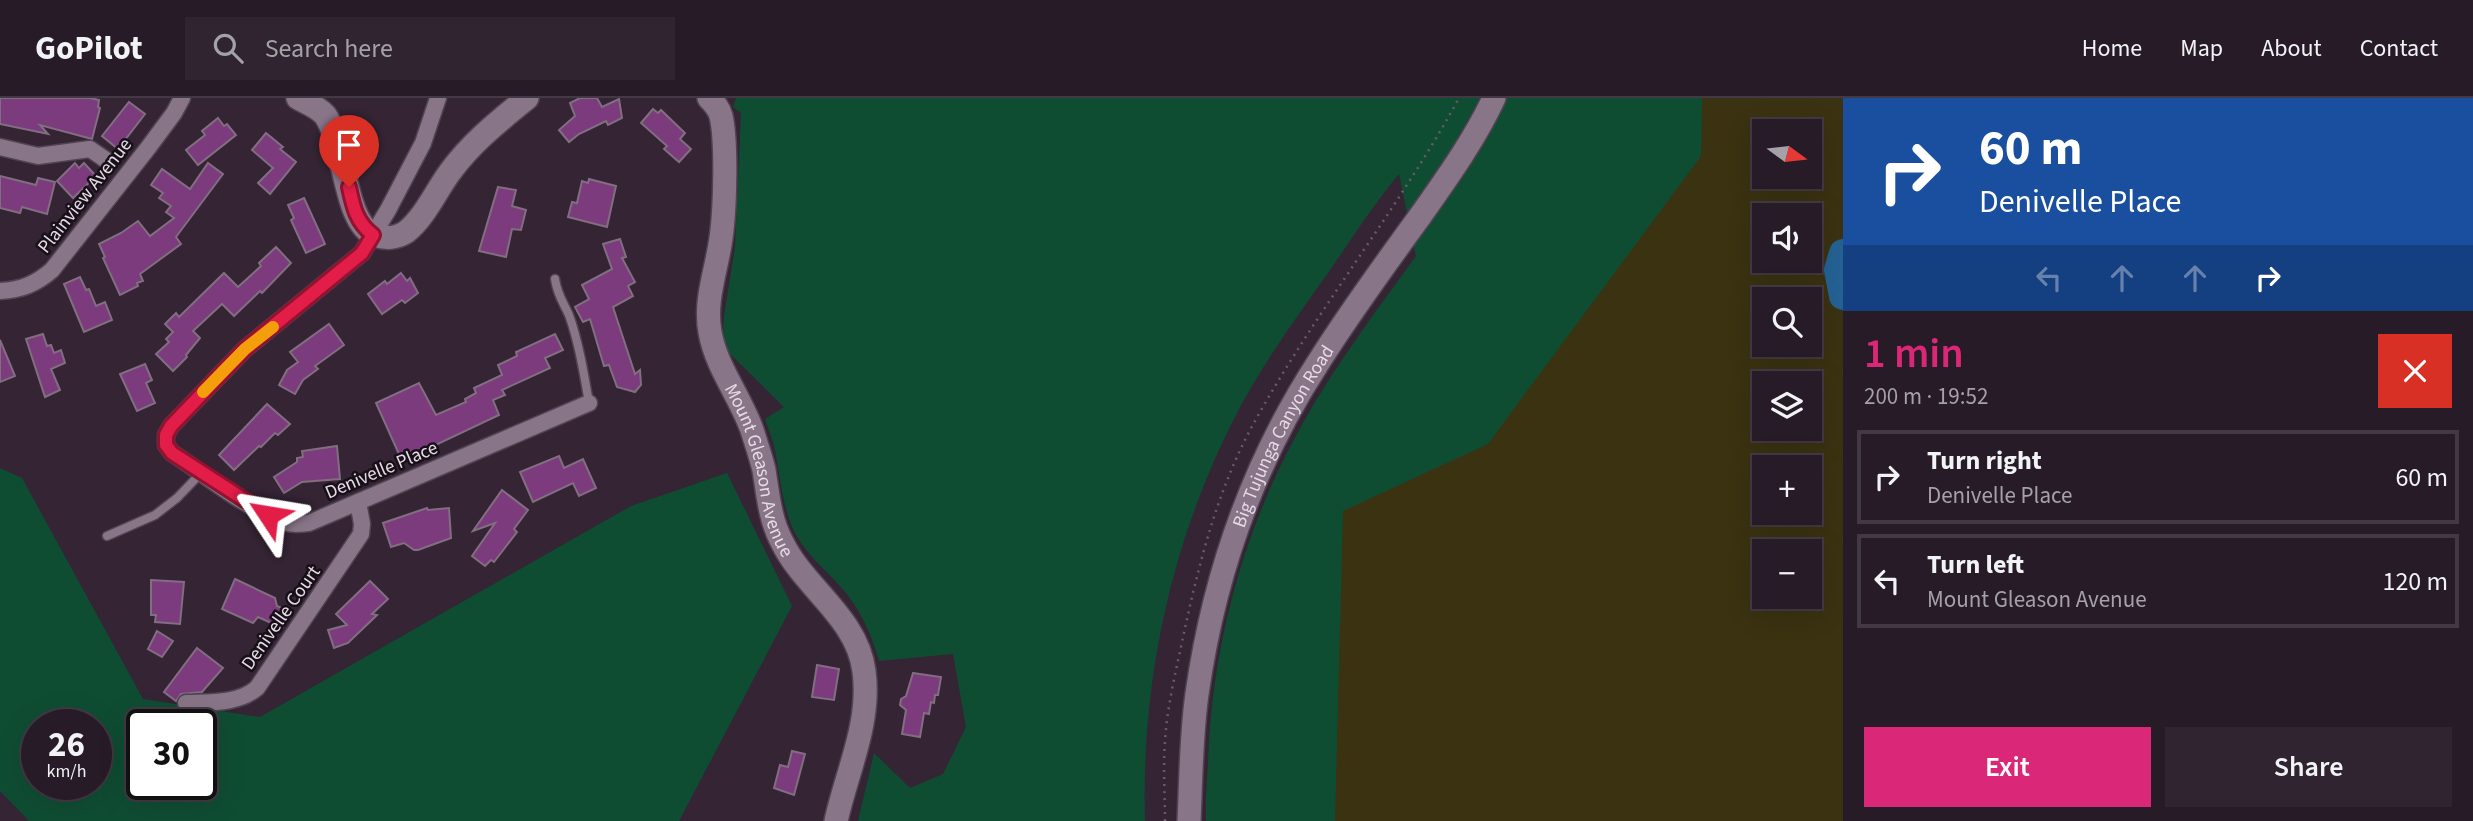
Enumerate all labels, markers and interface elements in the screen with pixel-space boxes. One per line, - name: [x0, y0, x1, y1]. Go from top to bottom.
- search box: [185, 17, 675, 80]
- text: GoPilot: [35, 25, 143, 72]
- icon: search: [209, 29, 247, 67]
- text: Search here: [265, 30, 393, 67]
- text: Home: [2082, 31, 2142, 66]
- text: Map: [2180, 31, 2223, 66]
- text: About: [2261, 31, 2322, 66]
- text: Contact: [2360, 31, 2438, 66]
- text: 60 m: [1979, 114, 2083, 184]
- pin: [319, 115, 379, 187]
- north arrow: [1752, 119, 1822, 189]
- map controls: [1752, 119, 1822, 609]
- icon: arrive: [330, 126, 368, 164]
- icon: right: [1864, 126, 1955, 217]
- street label: Plainview Avenue: [32, 133, 139, 259]
- text: Denivelle Place: [1979, 179, 2181, 225]
- button: sound: [1752, 203, 1822, 273]
- icon: left: [2030, 259, 2068, 297]
- icon: ahead: [2103, 259, 2141, 297]
- icon: ahead: [2176, 259, 2214, 297]
- icon: right: [2249, 259, 2287, 297]
- button: search: [1752, 287, 1822, 357]
- text: 1 min: [1864, 324, 1964, 384]
- button: close: [2378, 334, 2452, 408]
- street label: Big Tujunga Canyon Road: [1226, 340, 1341, 532]
- button: layers: [1752, 371, 1822, 441]
- street label: Mount Gleason Avenue: [717, 379, 800, 563]
- text: 200 m · 19:52: [1864, 380, 1988, 413]
- street label: Denivelle Place: [321, 434, 442, 506]
- text: Turn right: [1927, 442, 2042, 479]
- button: +: [1752, 455, 1822, 525]
- icon: right: [1868, 458, 1906, 496]
- text: 60 m: [2395, 459, 2448, 496]
- position arrow: [231, 478, 305, 552]
- text: Denivelle Place: [1927, 479, 2072, 512]
- button: −: [1752, 539, 1822, 609]
- text: Turn left: [1927, 546, 2024, 583]
- street label: Denivelle Court: [235, 560, 328, 676]
- icon: left: [1868, 562, 1906, 600]
- text: 120 m: [2382, 563, 2448, 600]
- text: Mount Gleason Avenue: [1927, 583, 2147, 616]
- speed limit sign: 30: [126, 709, 217, 800]
- text: 26: [48, 720, 85, 770]
- button: Exit: [1864, 727, 2151, 807]
- button: Share: [2165, 727, 2452, 807]
- text: km/h: [47, 759, 86, 784]

